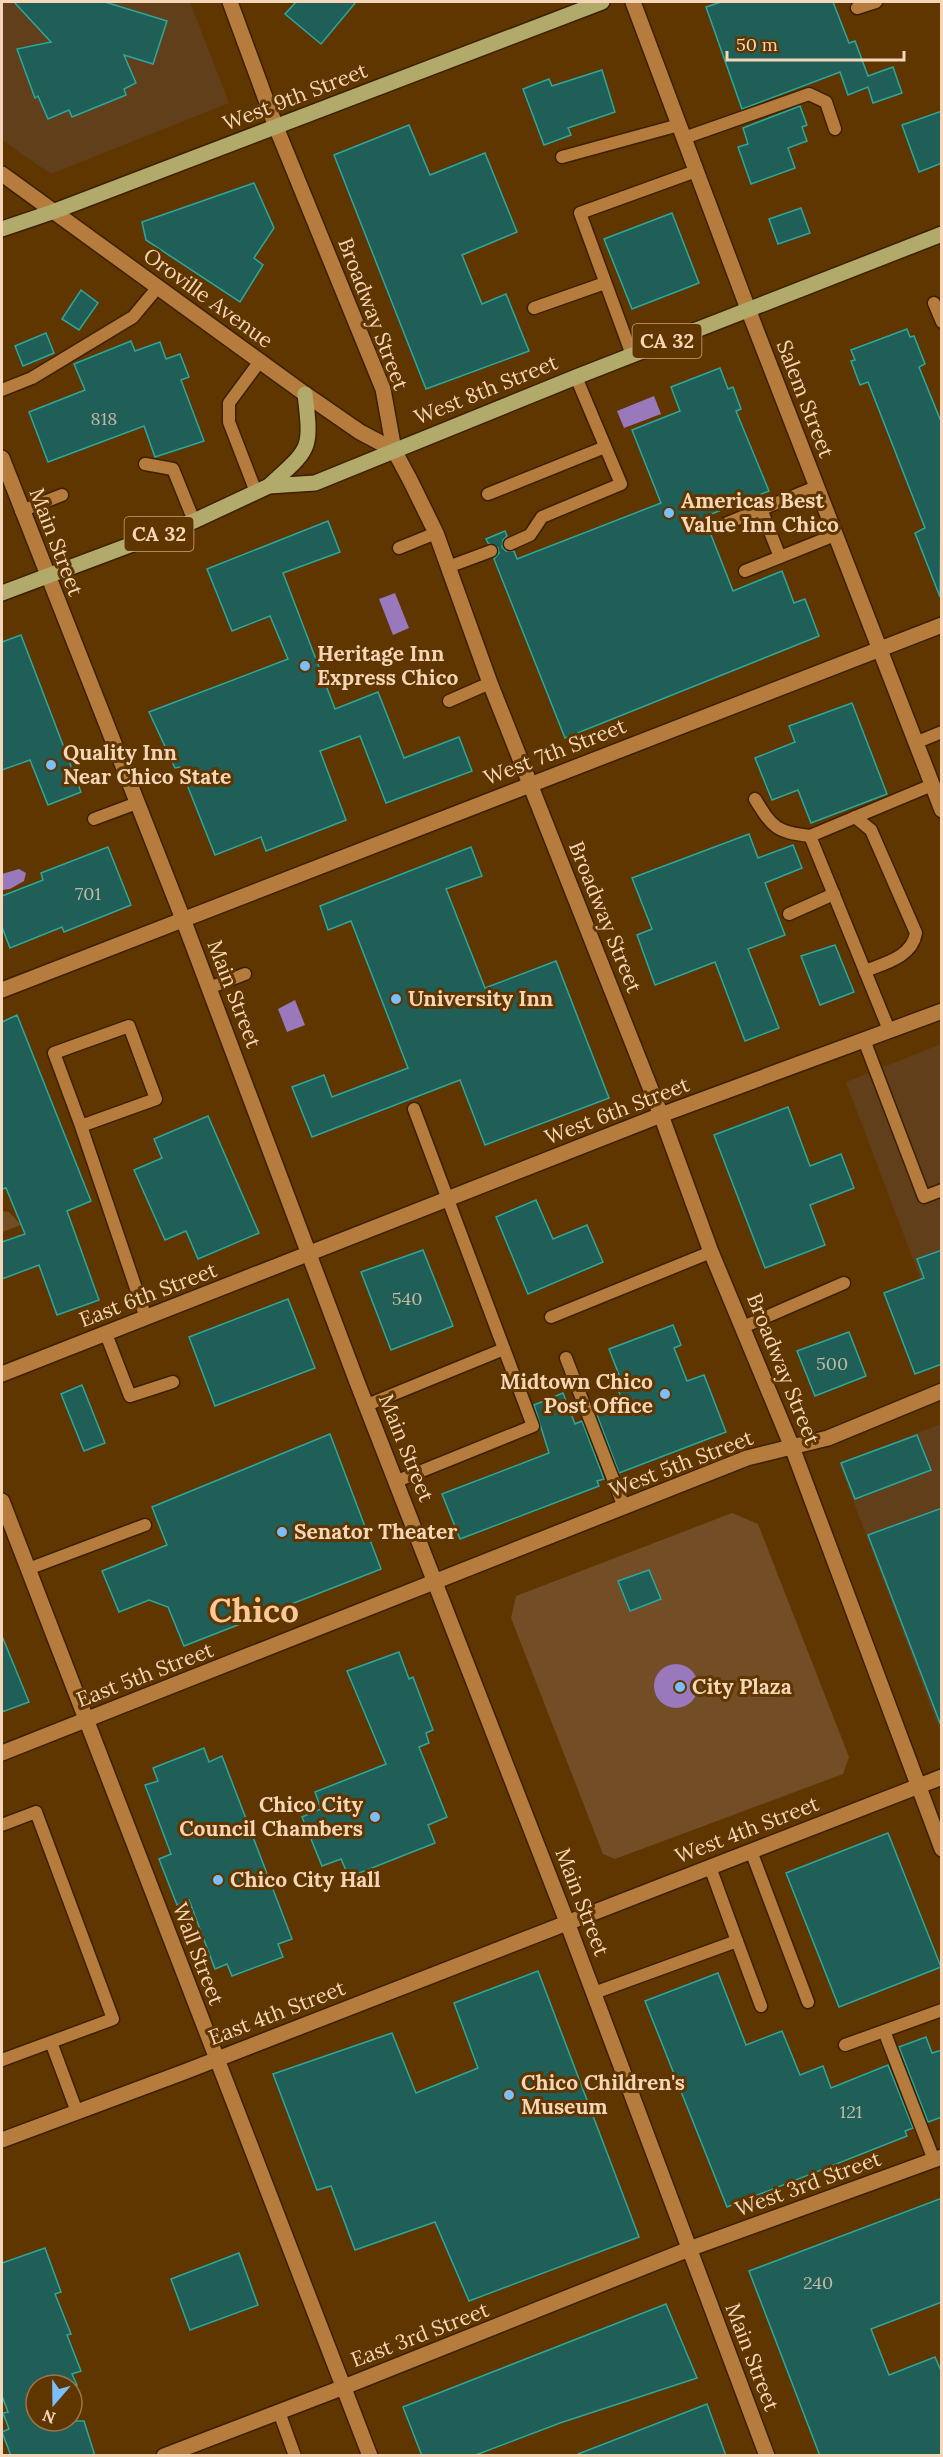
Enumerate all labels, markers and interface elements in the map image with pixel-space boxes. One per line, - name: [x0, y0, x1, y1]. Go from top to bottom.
- scale bar: [727, 24, 904, 62]
- text: 50 m: [736, 33, 778, 56]
- street label: West 9th Street: [219, 56, 372, 137]
- street label: Broadway Street: [332, 234, 415, 395]
- street label: Oroville Avenue: [138, 241, 278, 354]
- road number: CA 32: [632, 324, 702, 358]
- street label: Salem Street: [771, 336, 841, 462]
- street label: West 8th Street: [410, 348, 562, 431]
- house number: 818: [91, 407, 117, 430]
- street label: Main Street: [23, 484, 90, 601]
- place label: Americas Best Value Inn Chico: [681, 487, 839, 538]
- marker: Americas Best Value Inn Chico: [662, 506, 676, 520]
- road number: CA 32: [124, 517, 194, 551]
- place label: Heritage Inn Express Chico: [317, 640, 459, 691]
- marker: Heritage Inn Express Chico: [298, 659, 312, 673]
- street label: West 7th Street: [480, 712, 631, 791]
- place label: Quality Inn Near Chico State: [63, 739, 231, 790]
- marker: Quality Inn Near Chico State: [44, 758, 58, 772]
- street label: Broadway Street: [563, 837, 648, 997]
- house number: 701: [75, 882, 101, 905]
- street label: Main Street: [201, 936, 268, 1053]
- place label: University Inn: [408, 985, 553, 1012]
- marker: University Inn: [389, 992, 403, 1006]
- street label: West 6th Street: [541, 1070, 694, 1151]
- street label: East 6th Street: [75, 1256, 221, 1333]
- house number: 540: [392, 1287, 422, 1310]
- street label: Broadway Street: [741, 1289, 826, 1449]
- house number: 500: [816, 1352, 848, 1375]
- place label: Midtown Chico Post Office: [500, 1368, 653, 1419]
- marker: Midtown Chico Post Office: [658, 1387, 672, 1401]
- street label: Main Street: [373, 1390, 441, 1506]
- street label: West 5th Street: [605, 1423, 757, 1503]
- place label: Senator Theater: [294, 1518, 457, 1545]
- marker: Senator Theater: [275, 1525, 289, 1539]
- district label: Chico: [209, 1589, 299, 1631]
- street label: East 5th Street: [73, 1636, 218, 1713]
- place label: City Plaza: [692, 1673, 792, 1700]
- marker: City Plaza: [673, 1680, 687, 1694]
- street label: West 4th Street: [671, 1789, 823, 1869]
- place label: Chico City Council Chambers: [179, 1791, 363, 1842]
- marker: Chico City Council Chambers: [368, 1810, 382, 1824]
- street label: Main Street: [549, 1844, 616, 1961]
- place label: Chico City Hall: [230, 1866, 381, 1893]
- marker: Chico City Hall: [211, 1873, 225, 1887]
- street label: Wall Street: [167, 1899, 231, 2010]
- street label: East 4th Street: [205, 1974, 350, 2051]
- place label: Chico Children's Museum: [521, 2069, 685, 2120]
- marker: Chico Children's Museum: [502, 2088, 516, 2102]
- house number: 121: [840, 2100, 862, 2123]
- street label: West 3rd Street: [731, 2144, 885, 2222]
- house number: 240: [803, 2271, 833, 2294]
- street label: East 3rd Street: [347, 2296, 493, 2373]
- street label: Main Street: [719, 2299, 786, 2416]
- north arrow: [24, 2373, 84, 2433]
- text: N: [40, 2406, 58, 2429]

